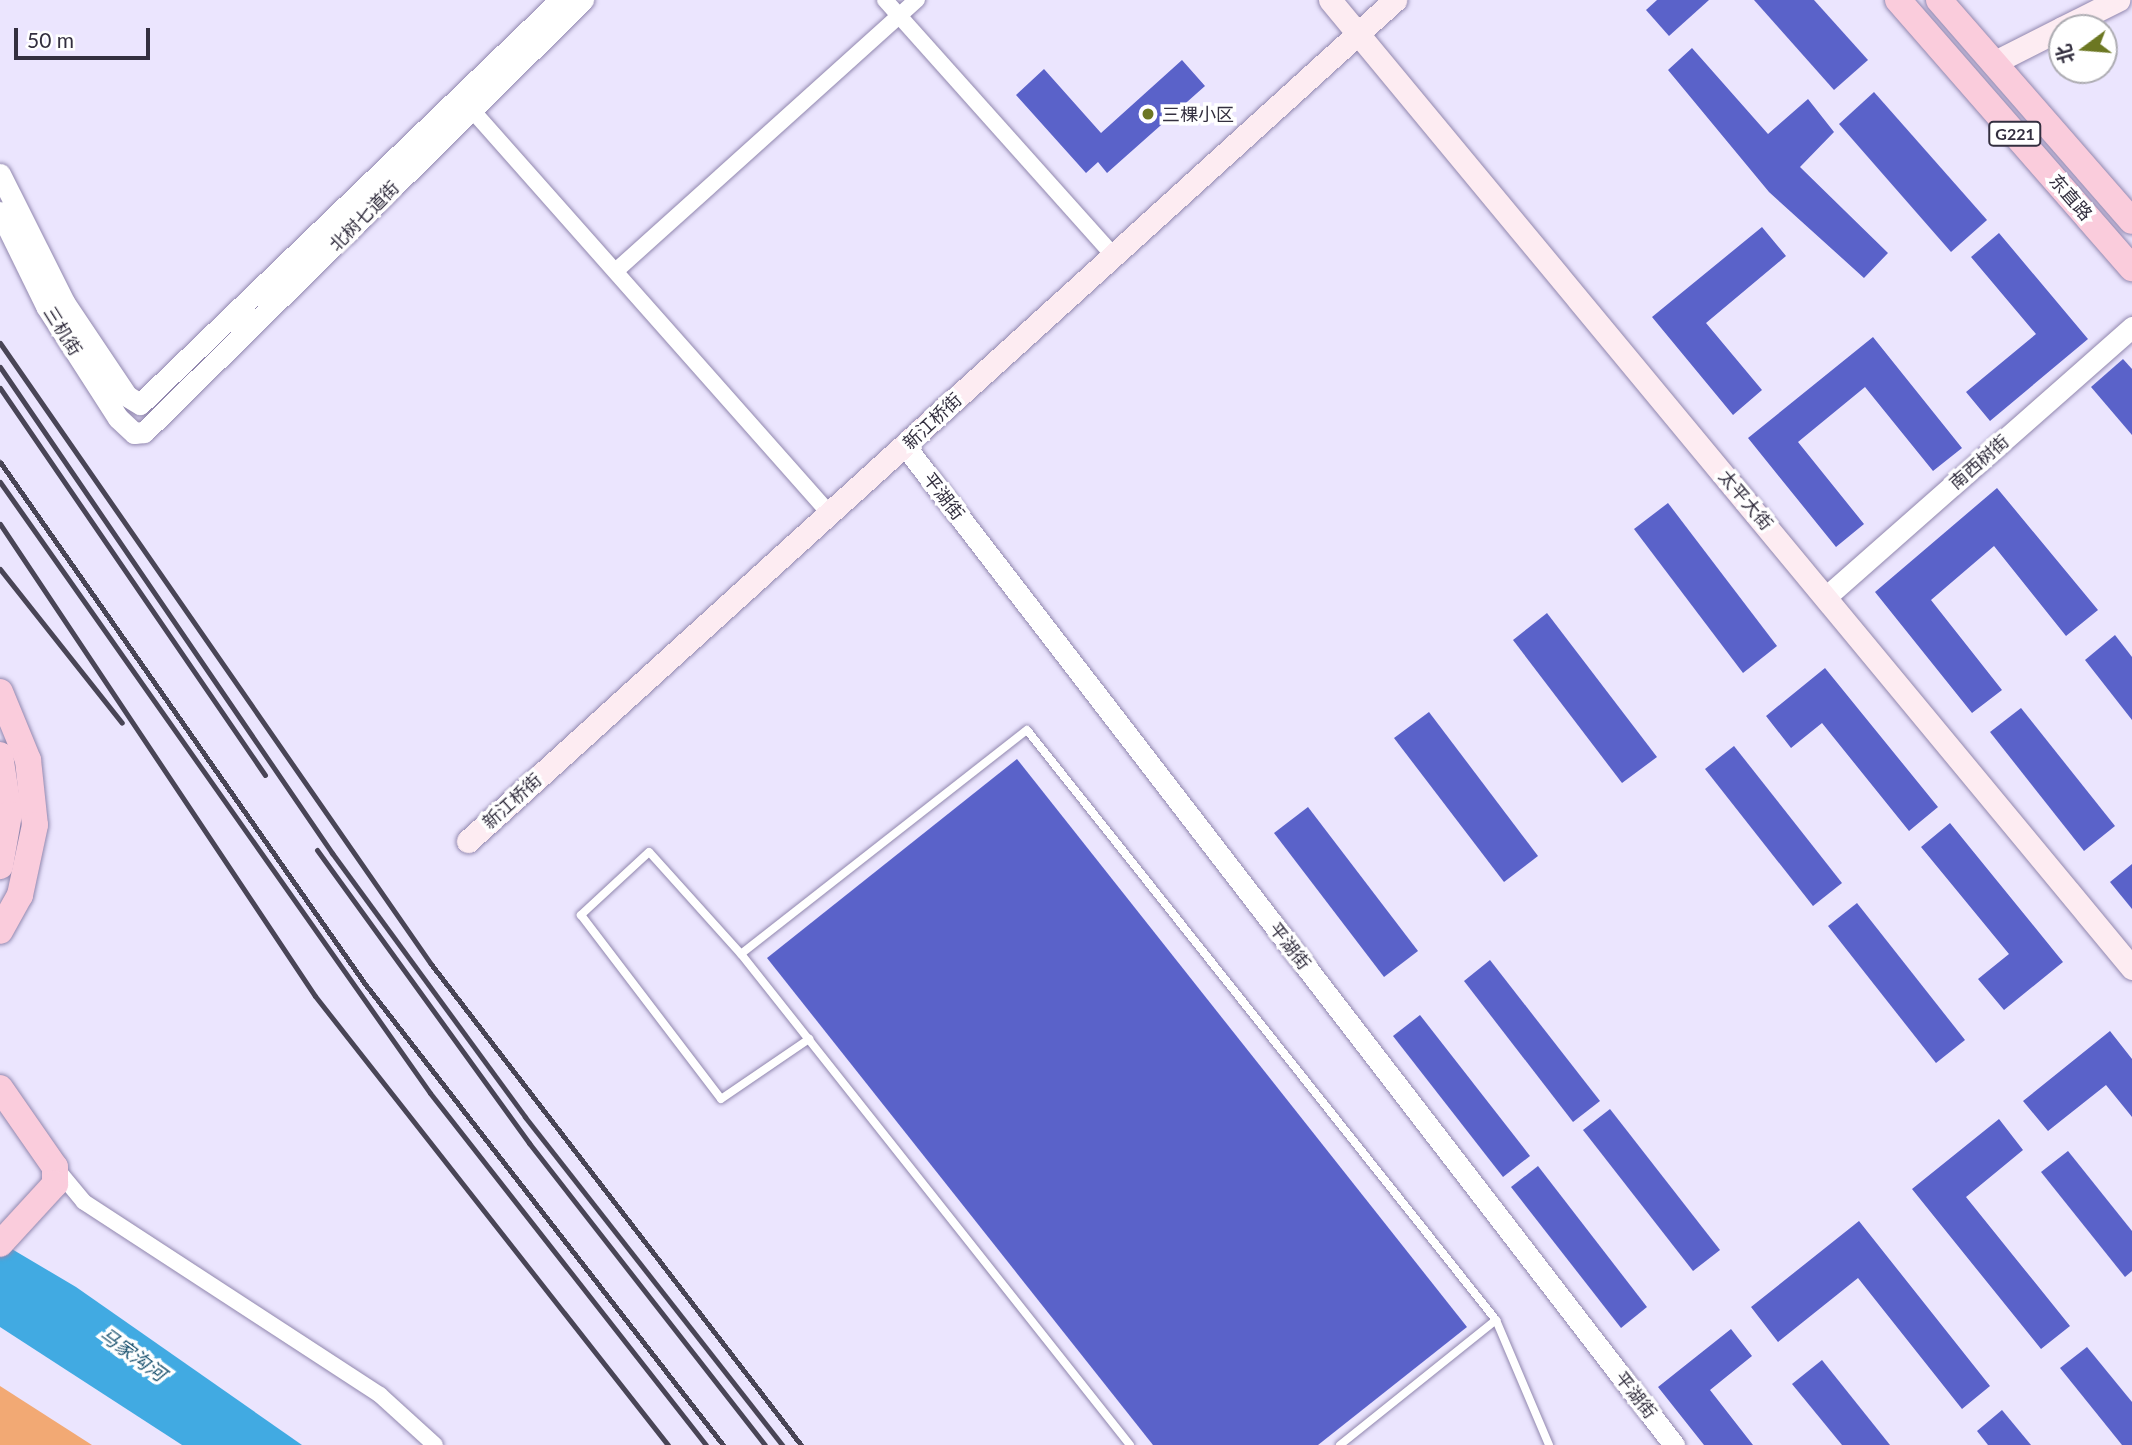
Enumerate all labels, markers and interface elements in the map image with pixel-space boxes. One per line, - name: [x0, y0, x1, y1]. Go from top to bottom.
- scale bar: [18, 14, 154, 58]
- north arrow: [2048, 14, 2118, 84]
- text: 50 m: [27, 27, 74, 52]
- text: 北: [2051, 42, 2078, 67]
- place label: 三棵小区: [1162, 103, 1234, 125]
- marker: 三棵小区: [1140, 106, 1156, 122]
- road number: G221: [1987, 122, 2043, 146]
- street label: 东直路: [2045, 170, 2097, 224]
- street label: 北树七道街: [325, 177, 403, 255]
- street label: 三机街: [40, 302, 86, 360]
- street label: 新江桥街: [898, 389, 966, 453]
- street label: 南西树街: [1945, 430, 2013, 494]
- street label: 太平大街: [1715, 465, 1777, 535]
- street label: 平湖街: [919, 468, 969, 524]
- street label: 新江桥街: [478, 769, 546, 833]
- street label: 平湖街: [1265, 918, 1315, 974]
- water label: 马家沟河: [96, 1322, 170, 1386]
- street label: 平湖街: [1611, 1367, 1661, 1423]

